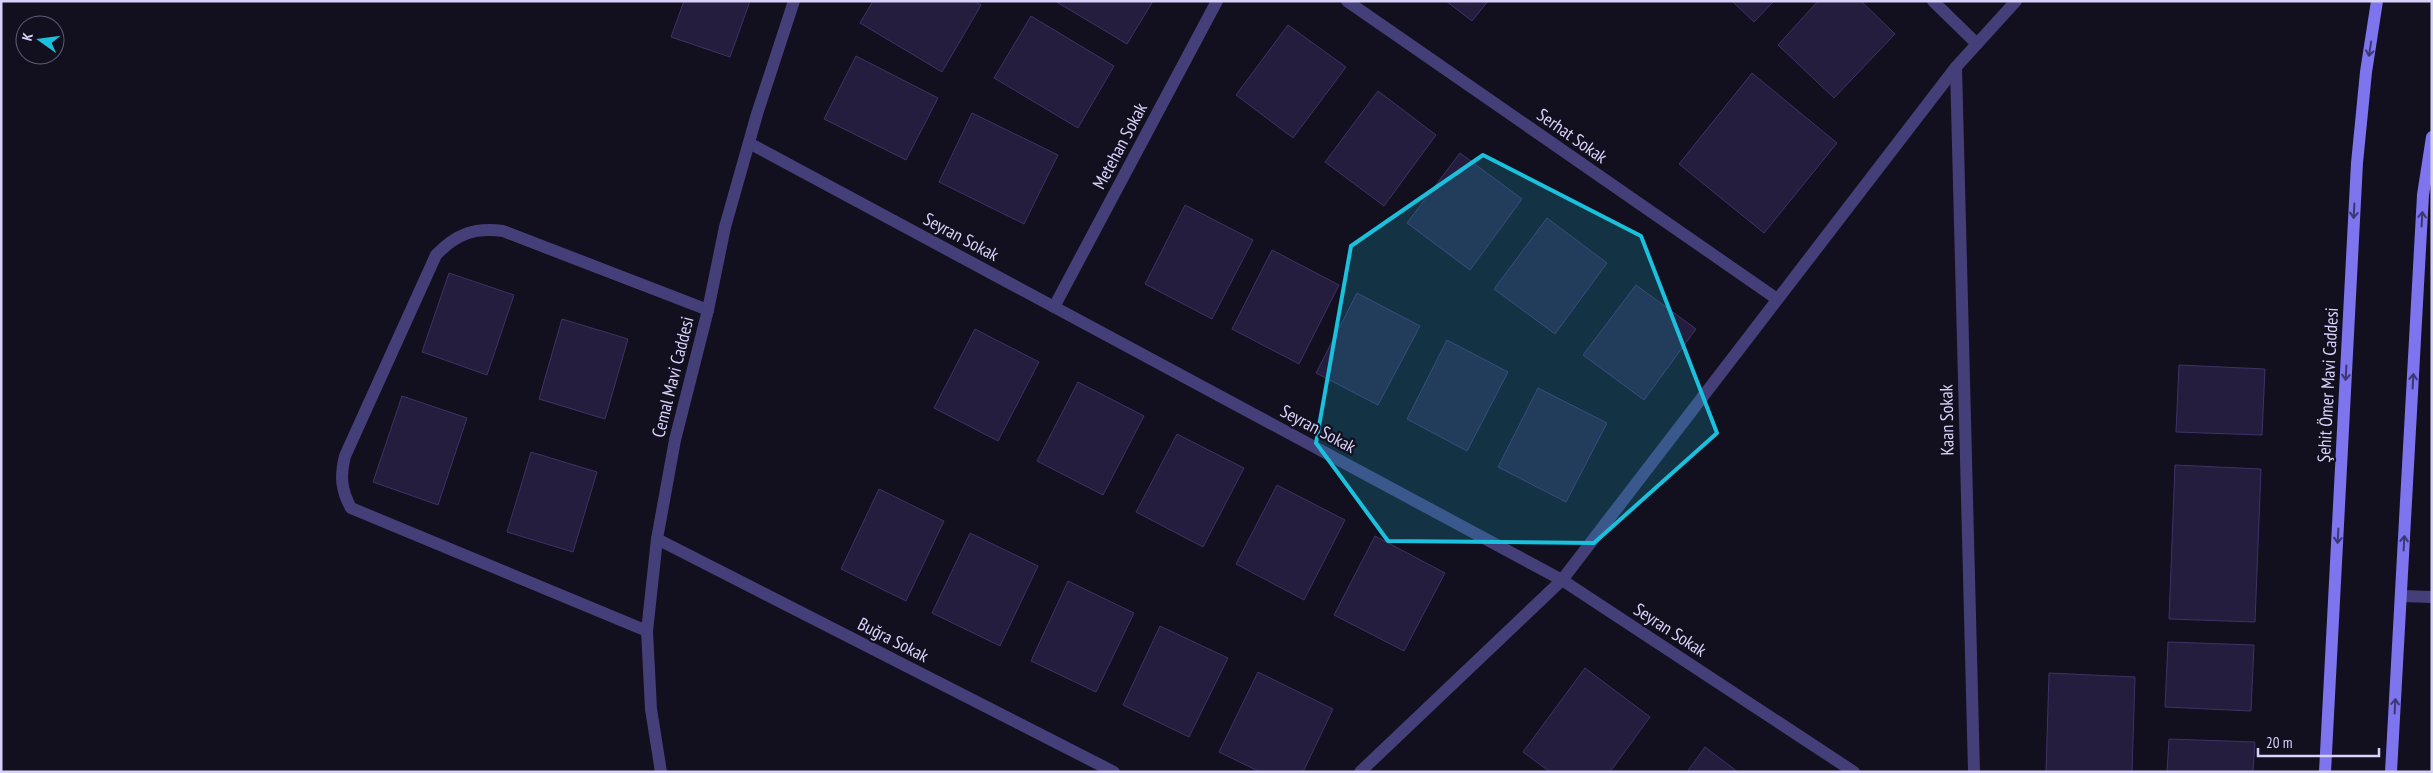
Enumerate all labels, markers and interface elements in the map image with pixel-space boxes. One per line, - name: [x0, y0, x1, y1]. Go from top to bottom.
- north arrow: [15, 15, 65, 65]
- text: K: [18, 30, 37, 43]
- one-way arrow: [2364, 41, 2374, 57]
- street label: Metehan Sokak: [1087, 99, 1152, 193]
- street label: Serhat Sokak: [1533, 103, 1612, 168]
- one-way arrow: [2350, 203, 2359, 219]
- street label: Seyran Sokak: [920, 207, 1003, 266]
- one-way arrow: [2417, 211, 2426, 227]
- street label: Şehit Ömer Mavi Caddesi: [2312, 307, 2343, 463]
- street label: Cemal Mavi Caddesi: [646, 314, 699, 440]
- one-way arrow: [2341, 365, 2350, 381]
- one-way arrow: [2408, 373, 2417, 389]
- street label: Kaan Sokak: [1934, 384, 1959, 456]
- street label: Seyran Sokak: [1277, 399, 1360, 458]
- one-way arrow: [2333, 527, 2342, 543]
- one-way arrow: [2399, 536, 2408, 552]
- street label: Seyran Sokak: [1630, 598, 1711, 662]
- street label: Buğra Sokak: [854, 612, 933, 667]
- one-way arrow: [2390, 698, 2399, 714]
- scale bar: [2258, 726, 2379, 758]
- text: 20 m: [2266, 733, 2292, 752]

